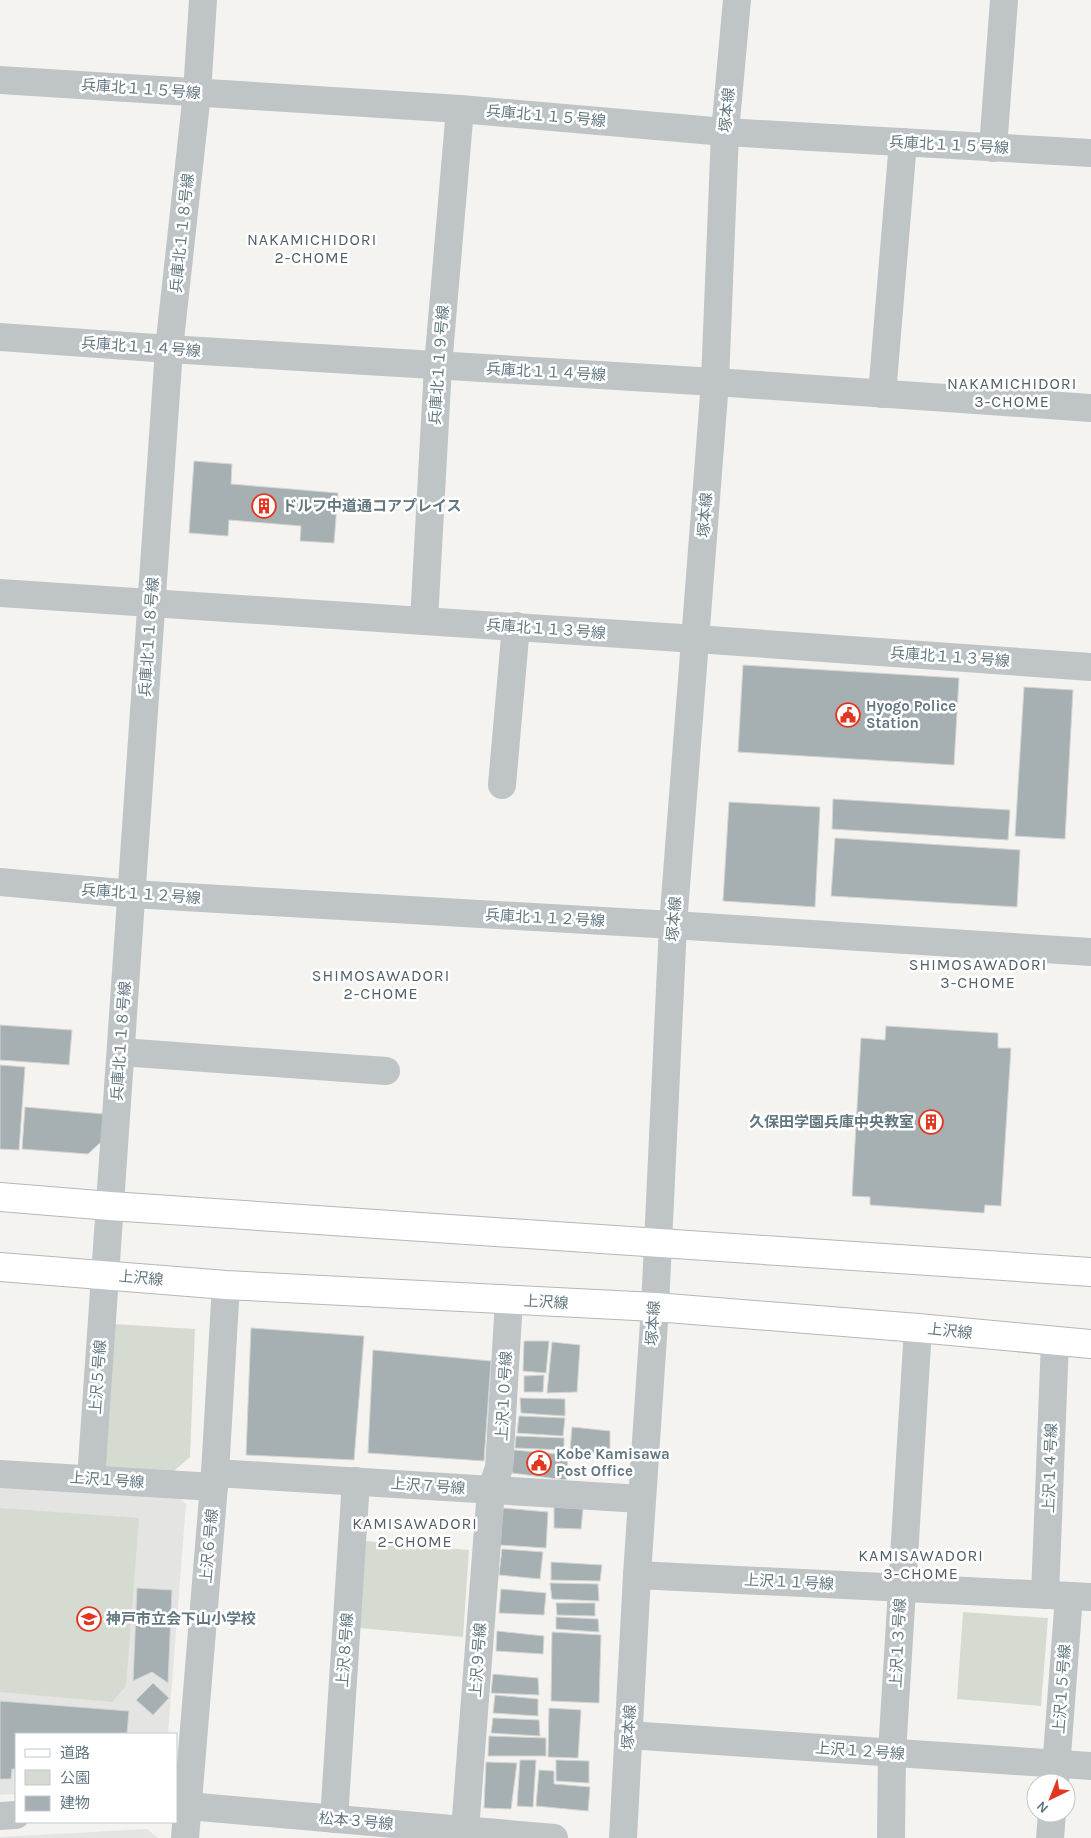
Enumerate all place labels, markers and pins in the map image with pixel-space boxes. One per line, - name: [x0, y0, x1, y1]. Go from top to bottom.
- building icon: ドルフ中道通コアプレイス: [251, 493, 277, 519]
- place label: ドルフ中道通コアプレイス: [282, 497, 462, 515]
- place label: Hyogo Police Station: [866, 697, 956, 732]
- public building icon: Hyogo Police Station: [835, 702, 861, 728]
- building icon: 久保田学園兵庫中央教室: [918, 1109, 944, 1135]
- place label: 久保田学園兵庫中央教室: [749, 1113, 914, 1131]
- place label: Kobe Kamisawa Post Office: [556, 1445, 670, 1480]
- public building icon: Kobe Kamisawa Post Office: [526, 1450, 552, 1476]
- school or university icon: 神戸市立会下山小学校: [76, 1606, 102, 1632]
- place label: 神戸市立会下山小学校: [105, 1610, 256, 1628]

